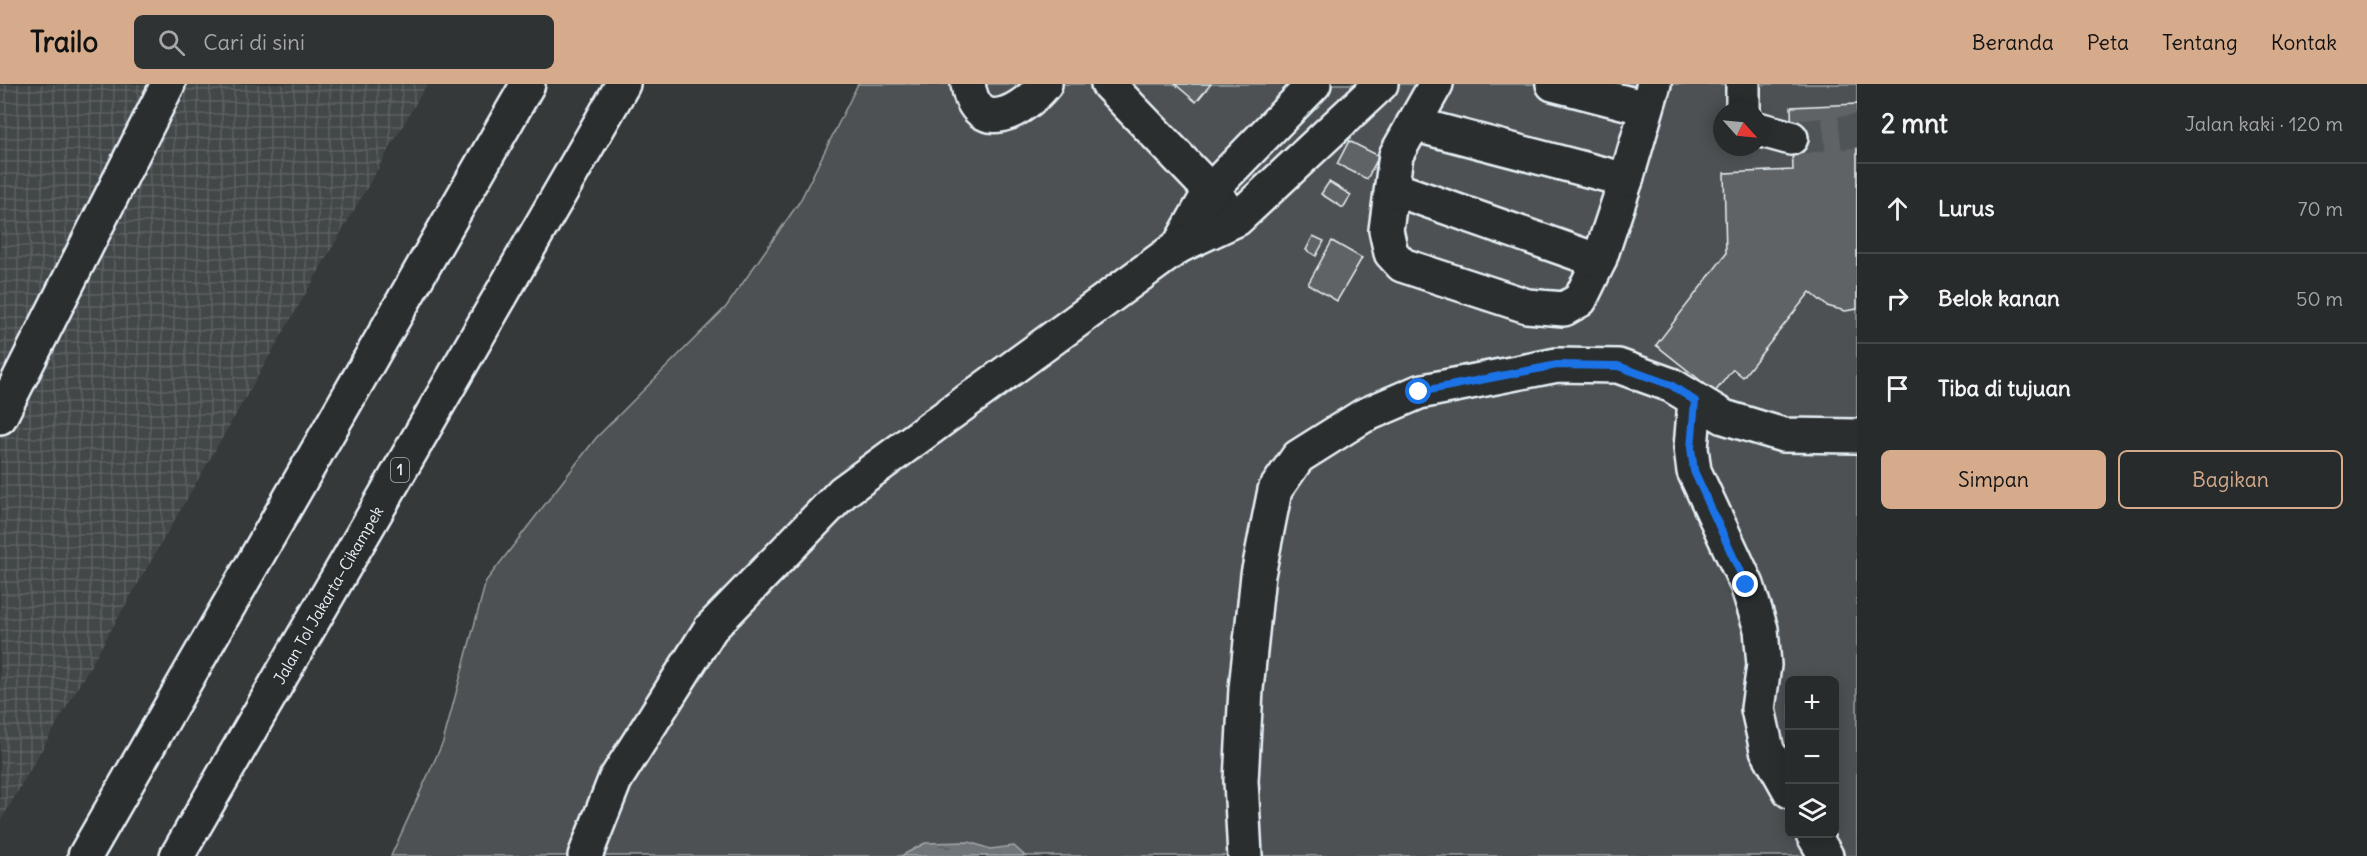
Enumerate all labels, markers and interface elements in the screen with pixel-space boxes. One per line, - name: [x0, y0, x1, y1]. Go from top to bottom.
- search box: [134, 15, 554, 69]
- text: Trailo: [30, 24, 98, 60]
- icon: search: [155, 26, 188, 59]
- text: Cari di sini: [203, 28, 305, 56]
- text: Beranda: [1972, 29, 2054, 56]
- text: Peta: [2087, 29, 2129, 56]
- text: Tentang: [2162, 29, 2238, 56]
- text: Kontak: [2271, 29, 2337, 56]
- north arrow: [1713, 102, 1767, 156]
- text: 2 mnt: [1881, 107, 1948, 140]
- text: Jalan kaki · 120 m: [2185, 111, 2343, 136]
- icon: ahead: [1881, 192, 1914, 225]
- text: Lurus: [1938, 194, 1994, 222]
- text: 70 m: [2298, 196, 2343, 221]
- icon: right: [1881, 282, 1914, 315]
- text: Belok kanan: [1938, 284, 2060, 312]
- text: 50 m: [2296, 286, 2343, 311]
- icon: arrive: [1881, 372, 1914, 405]
- text: Tiba di tujuan: [1938, 374, 2071, 402]
- route start: [1405, 378, 1431, 404]
- button: Simpan: [1881, 450, 2106, 509]
- button: Bagikan: [2118, 450, 2343, 509]
- road number: 1: [391, 458, 409, 482]
- street label: Jalan Tol Jakarta–Cikampek: [269, 502, 387, 688]
- route end: [1732, 571, 1758, 597]
- map controls: [1785, 676, 1839, 838]
- button: +: [1785, 676, 1839, 730]
- button: −: [1785, 730, 1839, 784]
- button: layers: [1785, 784, 1839, 838]

